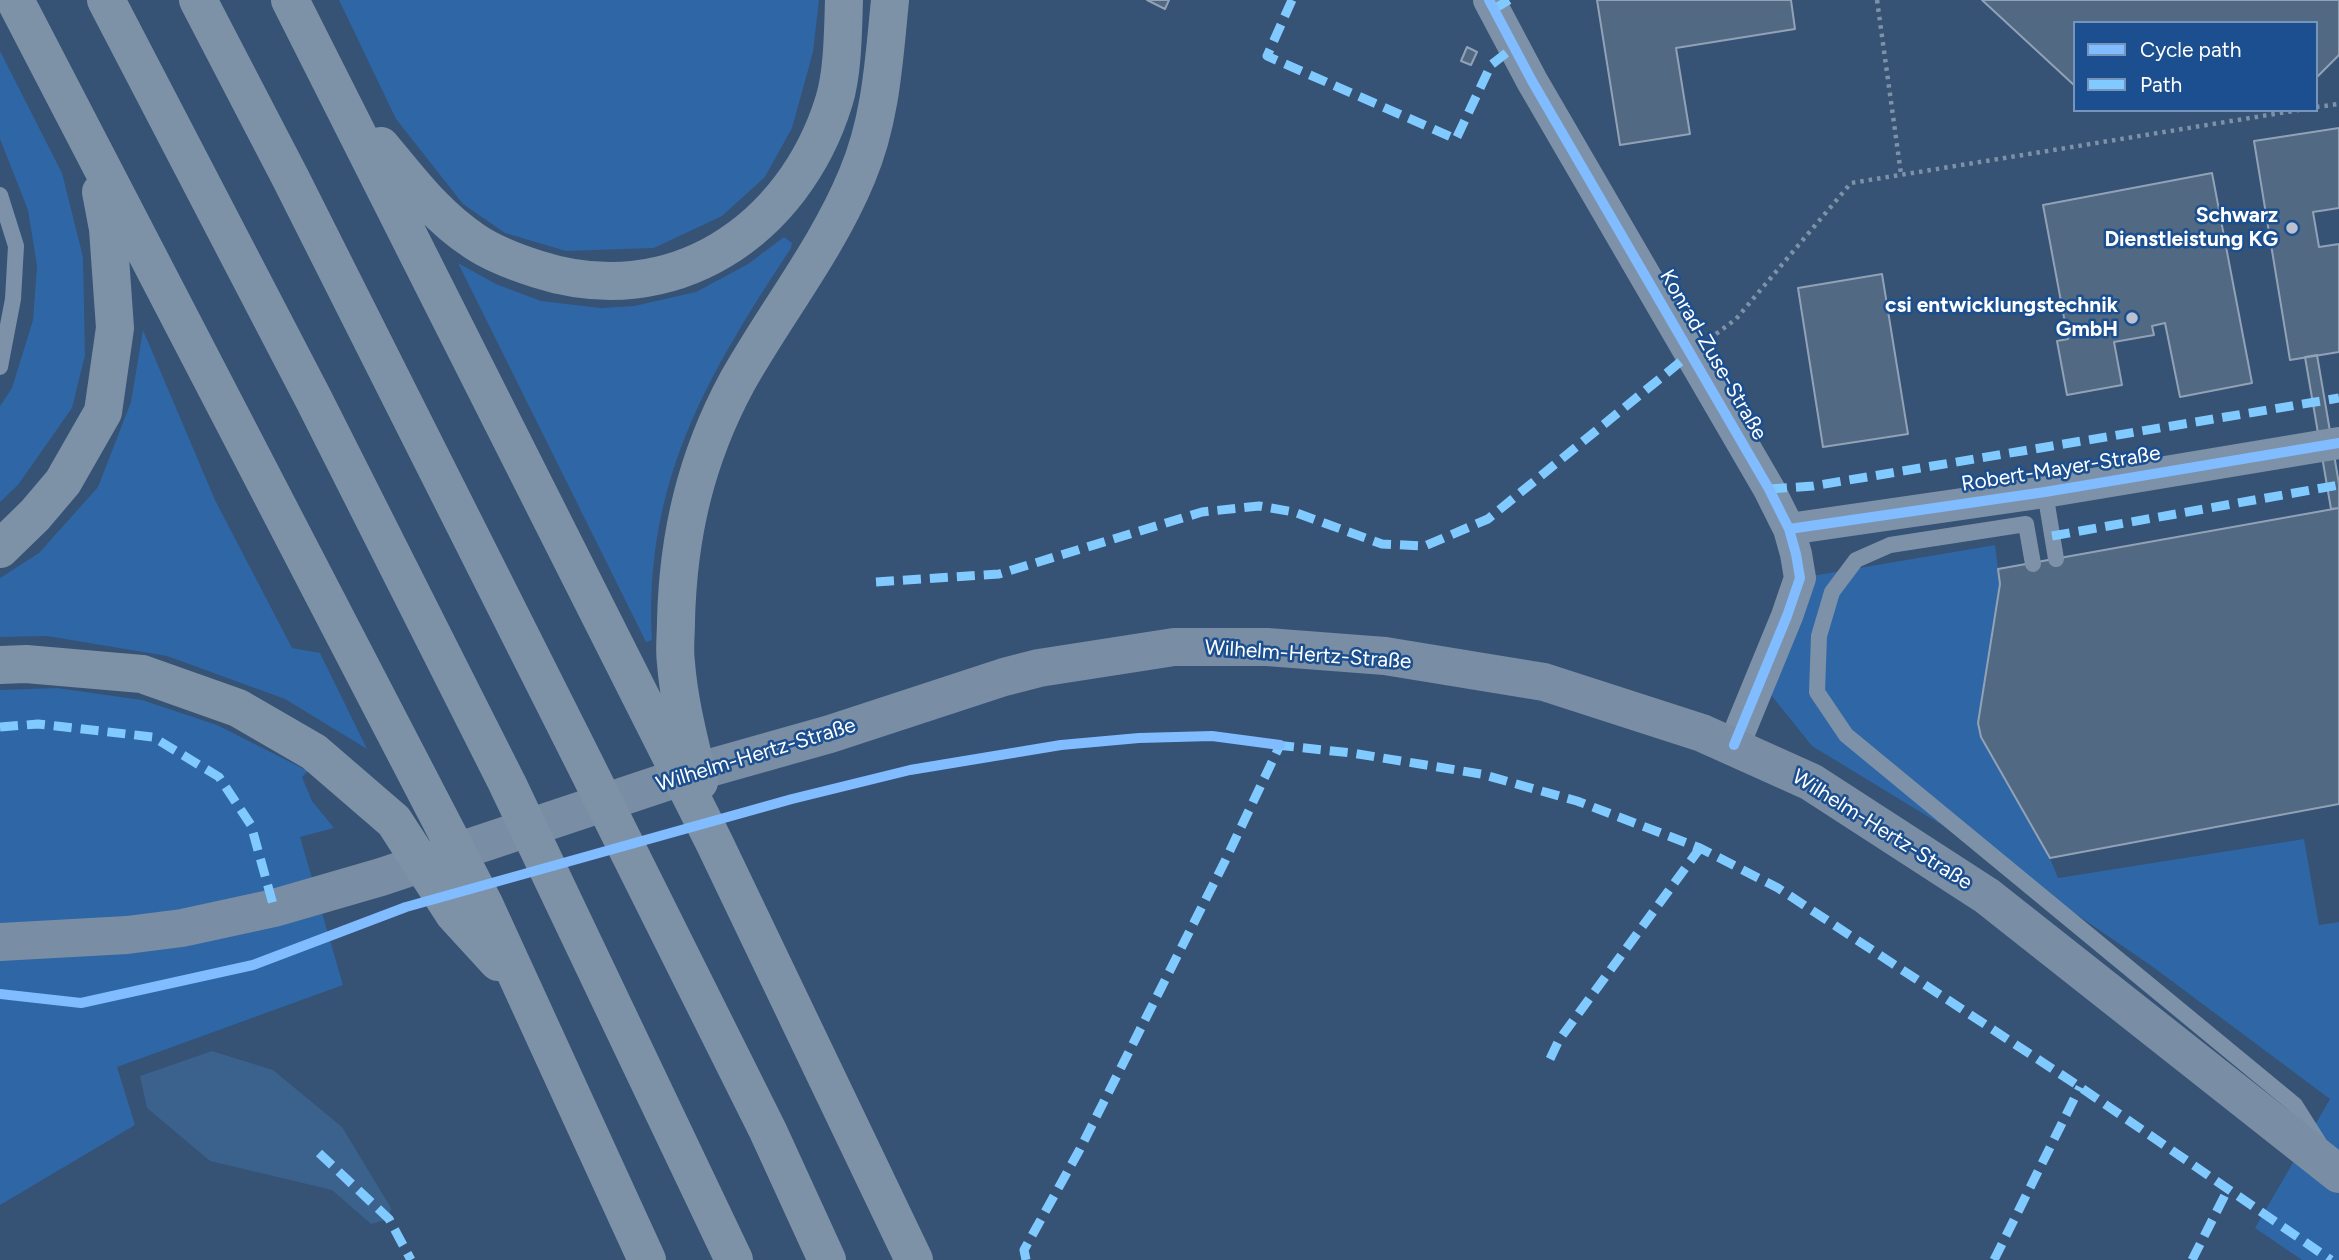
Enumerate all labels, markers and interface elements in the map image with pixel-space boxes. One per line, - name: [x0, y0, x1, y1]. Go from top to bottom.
- legend: [2073, 21, 2318, 112]
- text: Cycle path: [2140, 37, 2241, 62]
- text: Path: [2140, 72, 2182, 97]
- place label: Schwarz Dienstleistung KG: [2104, 203, 2278, 253]
- marker: Schwarz Dienstleistung KG: [2284, 220, 2300, 236]
- street label: Konrad-Zuse-Straße: [1654, 265, 1772, 445]
- place label: csi entwicklungstechnik GmbH: [1885, 293, 2118, 343]
- marker: csi entwicklungstechnik GmbH: [2124, 310, 2140, 326]
- street label: Robert-Mayer-Straße: [1960, 441, 2162, 497]
- street label: Wilhelm-Hertz-Straße: [1204, 635, 1412, 675]
- street label: Wilhelm-Hertz-Straße: [653, 713, 859, 797]
- street label: Wilhelm-Hertz-Straße: [1787, 764, 1977, 896]

